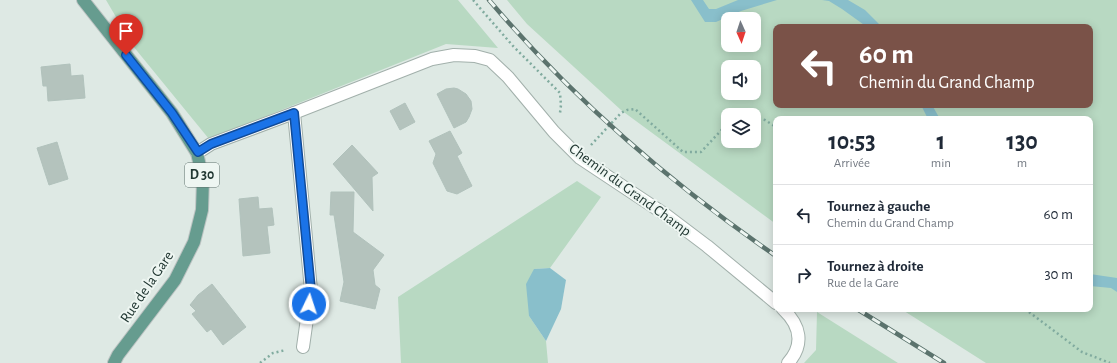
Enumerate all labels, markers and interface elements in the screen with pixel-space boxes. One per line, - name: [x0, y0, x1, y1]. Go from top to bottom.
- north arrow: [721, 12, 761, 52]
- map controls: [721, 12, 761, 148]
- pin: [109, 14, 143, 55]
- icon: arrive: [115, 20, 137, 42]
- icon: left: [793, 40, 845, 92]
- text: 60 m: [859, 41, 914, 69]
- button: sound: [721, 60, 761, 100]
- text: Chemin du Grand Champ: [859, 74, 1035, 92]
- button: layers: [721, 108, 761, 148]
- text: 10:53: [828, 130, 876, 154]
- text: 1: [937, 130, 945, 154]
- text: 130: [1006, 130, 1038, 154]
- street label: Chemin du Grand Champ: [566, 141, 694, 239]
- text: Arrivée: [834, 157, 870, 170]
- text: min: [931, 157, 951, 170]
- text: m: [1017, 157, 1027, 170]
- road number: D 30: [185, 163, 219, 187]
- text: Tournez à gauche: [827, 199, 930, 214]
- icon: left: [793, 204, 815, 226]
- text: 60 m: [1044, 207, 1073, 222]
- text: Chemin du Grand Champ: [827, 217, 954, 230]
- street label: Rue de la Gare: [118, 248, 176, 325]
- text: Tournez à droite: [827, 259, 924, 274]
- icon: right: [793, 264, 815, 286]
- text: 30 m: [1044, 267, 1073, 282]
- text: Rue de la Gare: [827, 277, 899, 290]
- position arrow: [288, 283, 330, 325]

